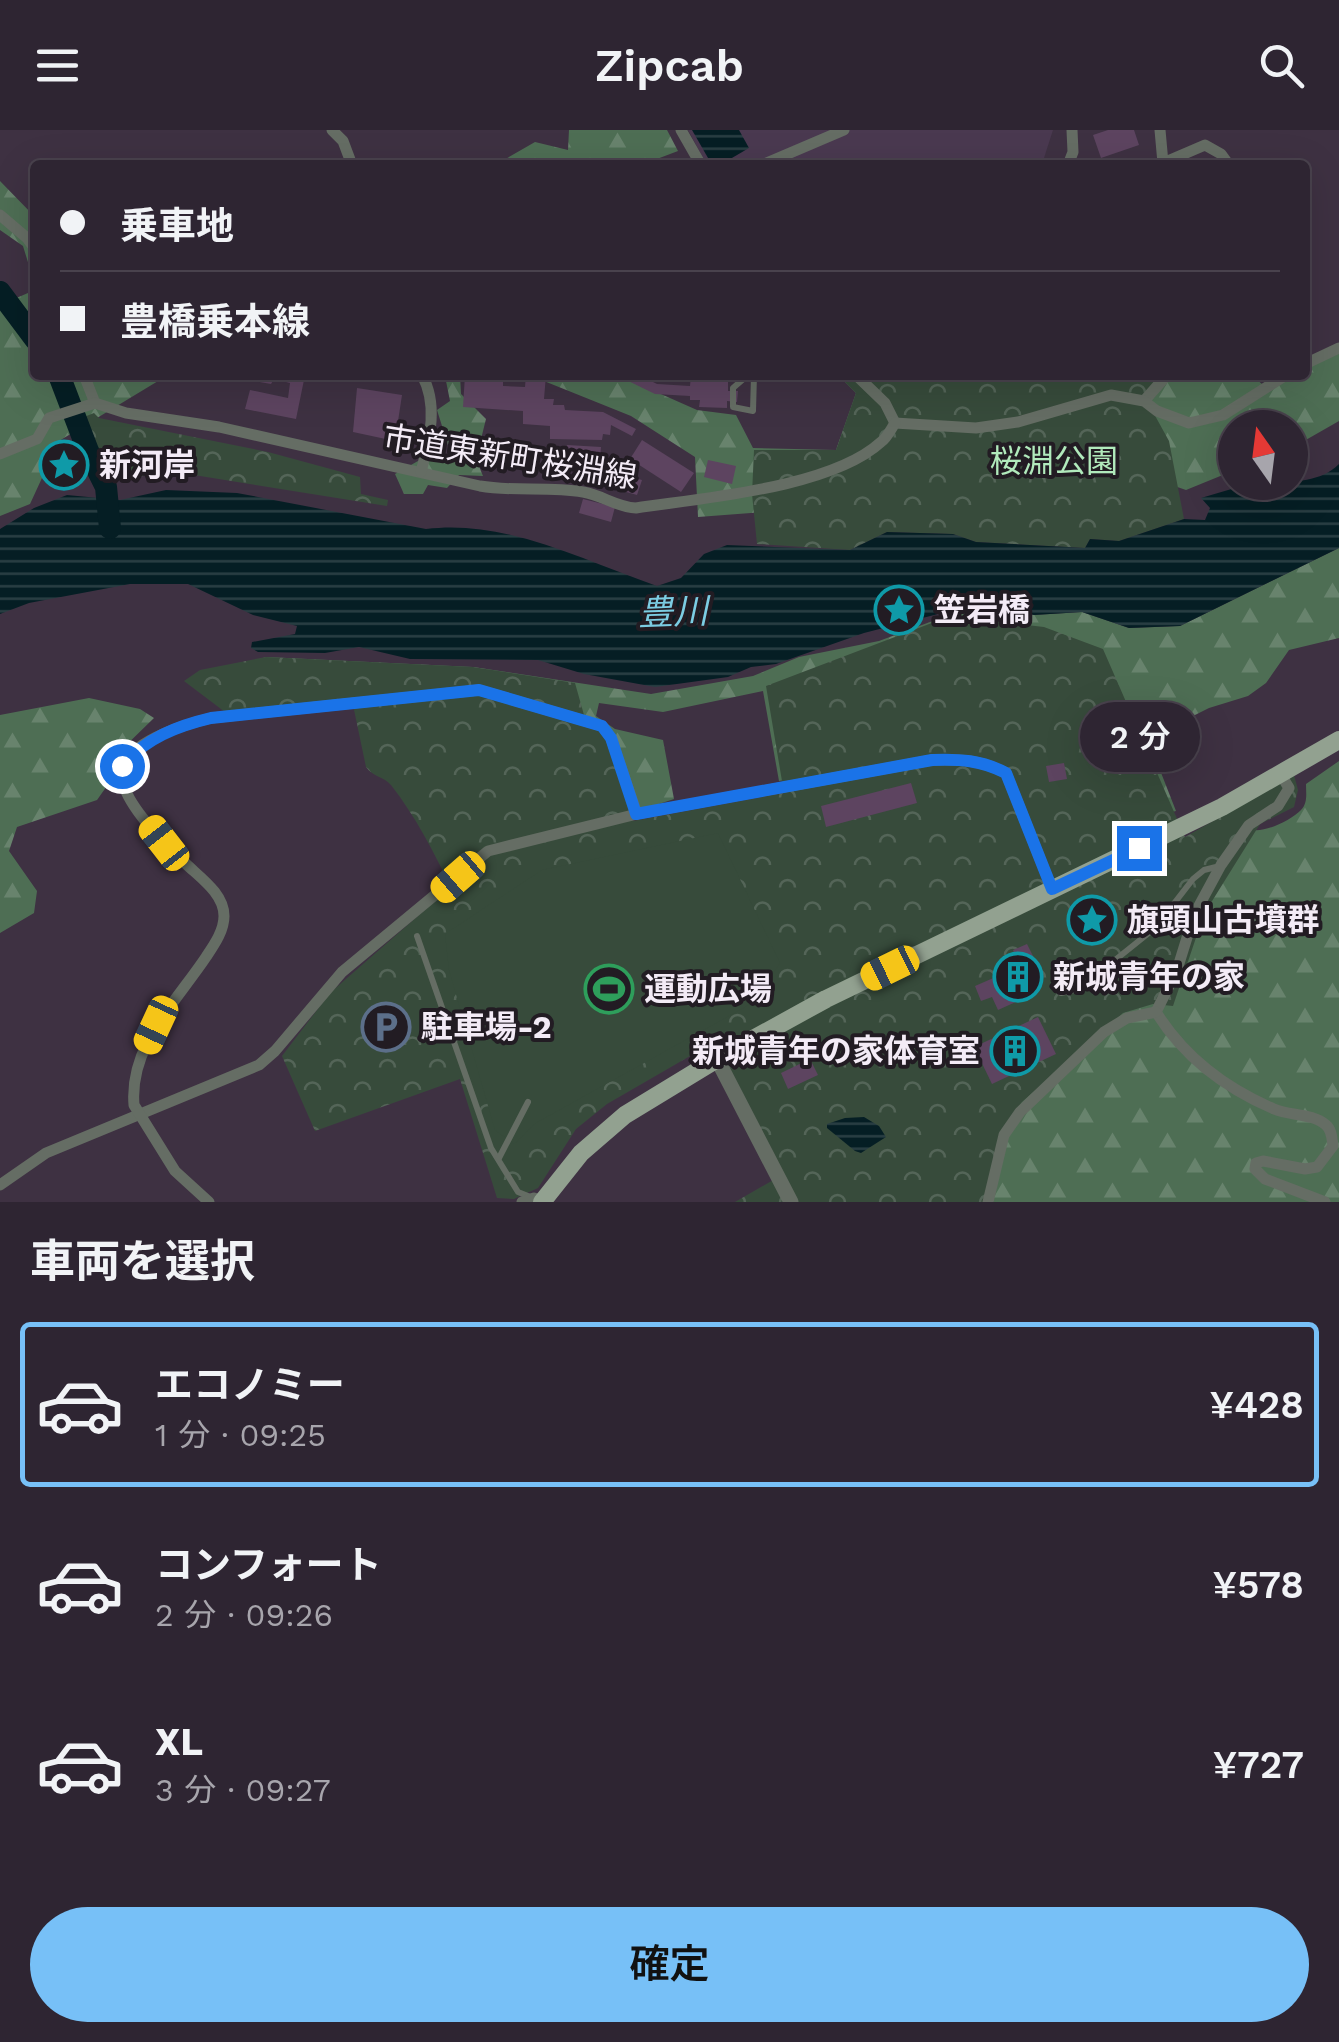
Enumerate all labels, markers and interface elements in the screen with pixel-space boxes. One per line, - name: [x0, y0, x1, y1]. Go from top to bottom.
- icon: menu: [30, 38, 85, 93]
- icon: search: [1254, 38, 1309, 93]
- text: Zipcab: [595, 39, 744, 92]
- text: 乗車地: [120, 204, 234, 248]
- text: 豊橋乗本線: [120, 300, 310, 344]
- north arrow: [1218, 410, 1308, 500]
- map controls: [1218, 410, 1308, 500]
- street label: 市道東新町桜淵線: [381, 418, 639, 496]
- place icon: 新河岸: [38, 439, 90, 491]
- park label: 桜淵公園: [990, 442, 1118, 480]
- place label: 新河岸: [99, 446, 195, 484]
- place icon: 笠岩橋: [873, 584, 925, 636]
- water label: 豊川: [637, 590, 713, 634]
- place label: 笠岩橋: [934, 591, 1030, 629]
- callout: 2 分: [1079, 703, 1199, 773]
- text: 2 分: [1110, 718, 1170, 756]
- route start: [100, 744, 145, 789]
- car: [134, 810, 194, 876]
- route end: [1117, 826, 1162, 871]
- car: [426, 846, 490, 908]
- place icon: 旗頭山古墳群: [1066, 894, 1118, 946]
- place label: 旗頭山古墳群: [1127, 901, 1319, 939]
- car: [856, 941, 924, 995]
- building icon: 新城青年の家: [992, 951, 1044, 1003]
- place label: 新城青年の家: [1053, 958, 1245, 996]
- sports icon: 運動広場: [583, 963, 635, 1015]
- place label: 運動広場: [644, 970, 772, 1008]
- car: [130, 991, 182, 1059]
- parking icon: 駐車場-2: [360, 1001, 412, 1053]
- place label: 駐車場-2: [421, 1008, 552, 1046]
- building icon: 新城青年の家体育室: [989, 1025, 1041, 1077]
- place label: 新城青年の家体育室: [692, 1032, 980, 1070]
- text: 車両を選択: [30, 1235, 255, 1288]
- icon: car: [35, 1360, 125, 1450]
- text: エコノミー: [155, 1363, 345, 1407]
- text: ¥428: [1209, 1383, 1304, 1427]
- text: 1 分 · 09:25: [155, 1416, 326, 1454]
- icon: car: [35, 1540, 125, 1630]
- text: コンフォート: [155, 1543, 382, 1587]
- text: ¥578: [1213, 1563, 1304, 1607]
- text: 2 分 · 09:26: [155, 1596, 333, 1634]
- icon: car: [35, 1720, 125, 1810]
- text: XL: [155, 1720, 203, 1764]
- text: ¥727: [1213, 1743, 1304, 1787]
- text: 3 分 · 09:27: [155, 1771, 331, 1809]
- button: 確定: [30, 1907, 1309, 2022]

